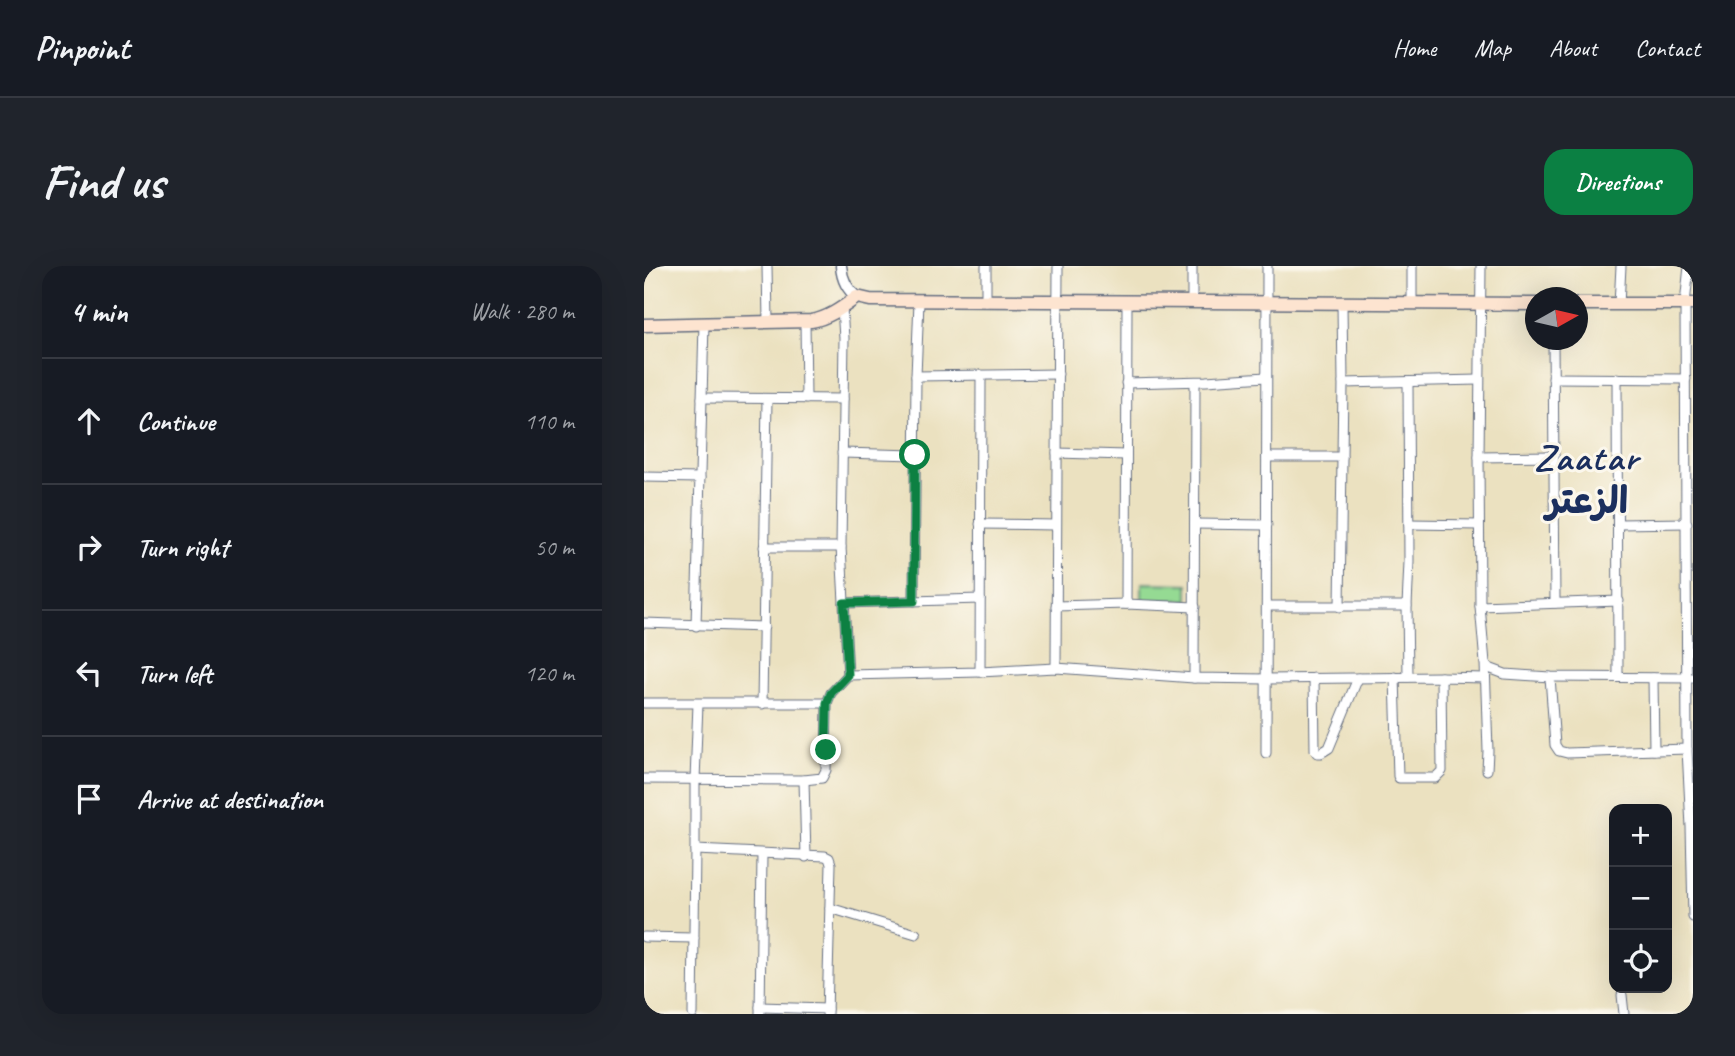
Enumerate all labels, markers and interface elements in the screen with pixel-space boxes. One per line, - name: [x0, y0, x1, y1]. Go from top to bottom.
- text: Pinpoint: [35, 27, 129, 69]
- text: Home: [1393, 33, 1436, 63]
- text: Map: [1474, 33, 1511, 63]
- text: About: [1549, 33, 1597, 63]
- text: Contact: [1635, 33, 1700, 63]
- button: Directions: [1544, 149, 1693, 215]
- text: Find us: [42, 151, 164, 213]
- north arrow: [1525, 287, 1588, 350]
- text: 4 min: [70, 293, 127, 331]
- text: Walk · 280 m: [470, 297, 574, 326]
- icon: ahead: [70, 402, 108, 440]
- text: Continue: [137, 405, 215, 438]
- text: 110 m: [525, 407, 574, 436]
- district label: Zaatar الزعتر: [1534, 434, 1641, 524]
- route start: [899, 439, 930, 470]
- icon: right: [70, 528, 108, 566]
- text: Turn right: [137, 531, 228, 564]
- text: 50 m: [535, 533, 574, 562]
- icon: left: [70, 654, 108, 692]
- text: Turn left: [137, 657, 212, 690]
- text: 120 m: [525, 659, 574, 688]
- route end: [810, 734, 841, 765]
- icon: arrive: [70, 780, 108, 818]
- text: Arrive at destination: [137, 783, 323, 816]
- map controls: [1609, 804, 1672, 993]
- button: +: [1609, 804, 1672, 867]
- button: −: [1609, 867, 1672, 930]
- button: locate: [1609, 930, 1672, 993]

